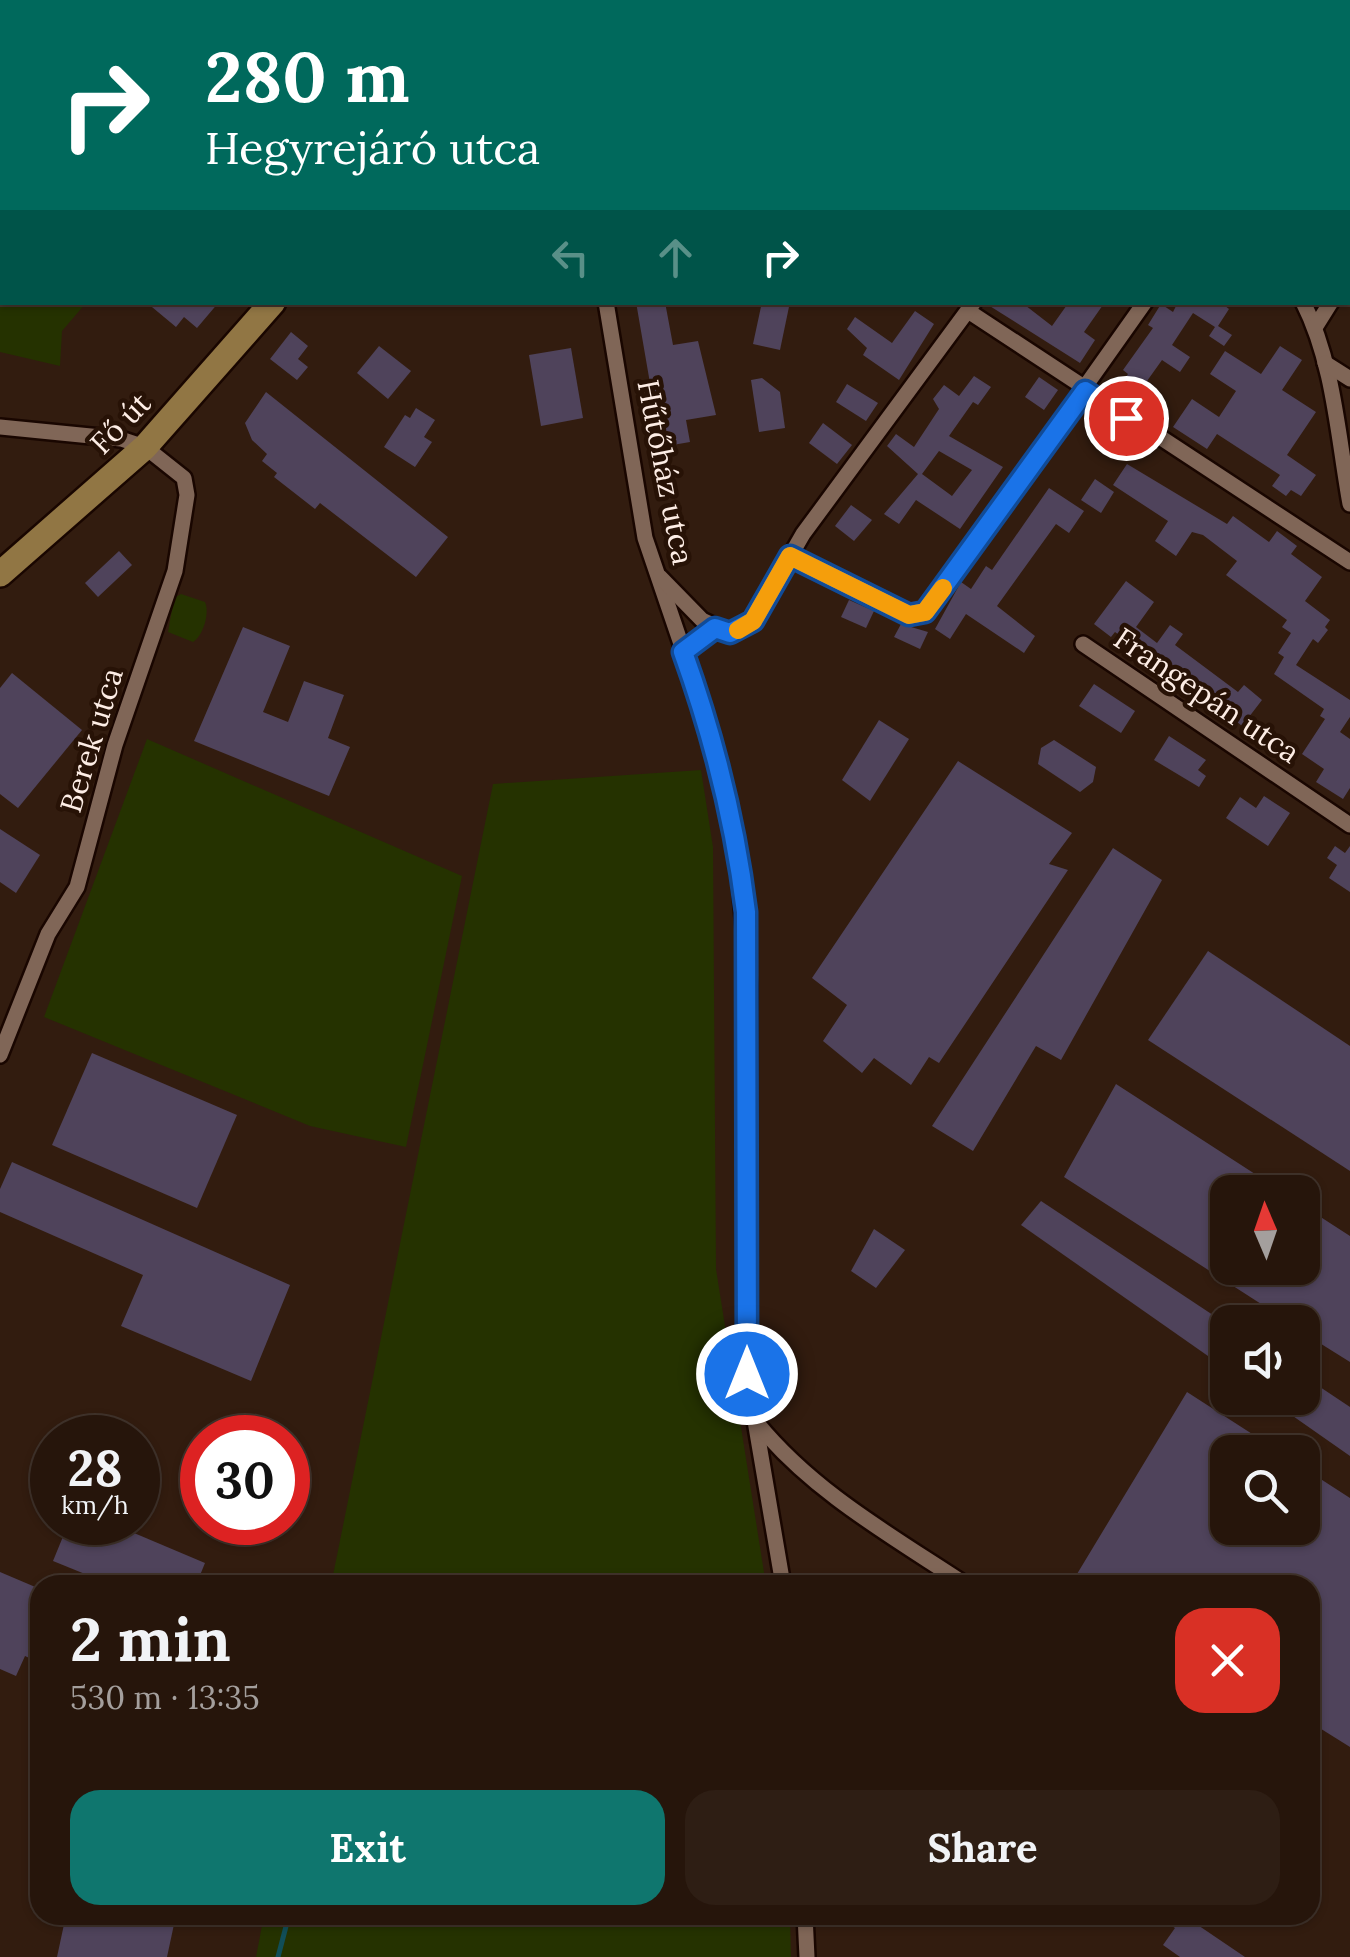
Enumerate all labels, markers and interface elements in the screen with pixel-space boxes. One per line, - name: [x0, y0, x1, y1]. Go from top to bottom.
- text: 280 m: [205, 32, 410, 121]
- icon: right: [40, 40, 170, 170]
- text: Hegyrejáró utca: [205, 119, 540, 176]
- icon: left: [543, 230, 598, 285]
- icon: ahead: [648, 230, 703, 285]
- icon: right: [753, 230, 808, 285]
- street label: Hűtőház utca: [629, 376, 703, 568]
- pin: [1084, 376, 1169, 461]
- street label: Fő út: [82, 384, 159, 462]
- icon: arrive: [1099, 391, 1154, 446]
- street label: Frangepán utca: [1106, 619, 1307, 772]
- street label: Berek utca: [51, 663, 131, 817]
- north arrow: [1210, 1175, 1320, 1285]
- map controls: [1210, 1175, 1320, 1545]
- button: sound: [1210, 1305, 1320, 1415]
- position arrow: [695, 1322, 799, 1426]
- speed limit sign: 30: [180, 1415, 310, 1545]
- button: search: [1210, 1435, 1320, 1545]
- text: 28: [67, 1436, 123, 1500]
- text: km/h: [61, 1489, 129, 1521]
- text: 2 min: [70, 1601, 231, 1677]
- button: close: [1175, 1608, 1280, 1713]
- text: 530 m · 13:35: [70, 1677, 260, 1718]
- button: Exit: [70, 1790, 665, 1905]
- button: Share: [685, 1790, 1280, 1905]

